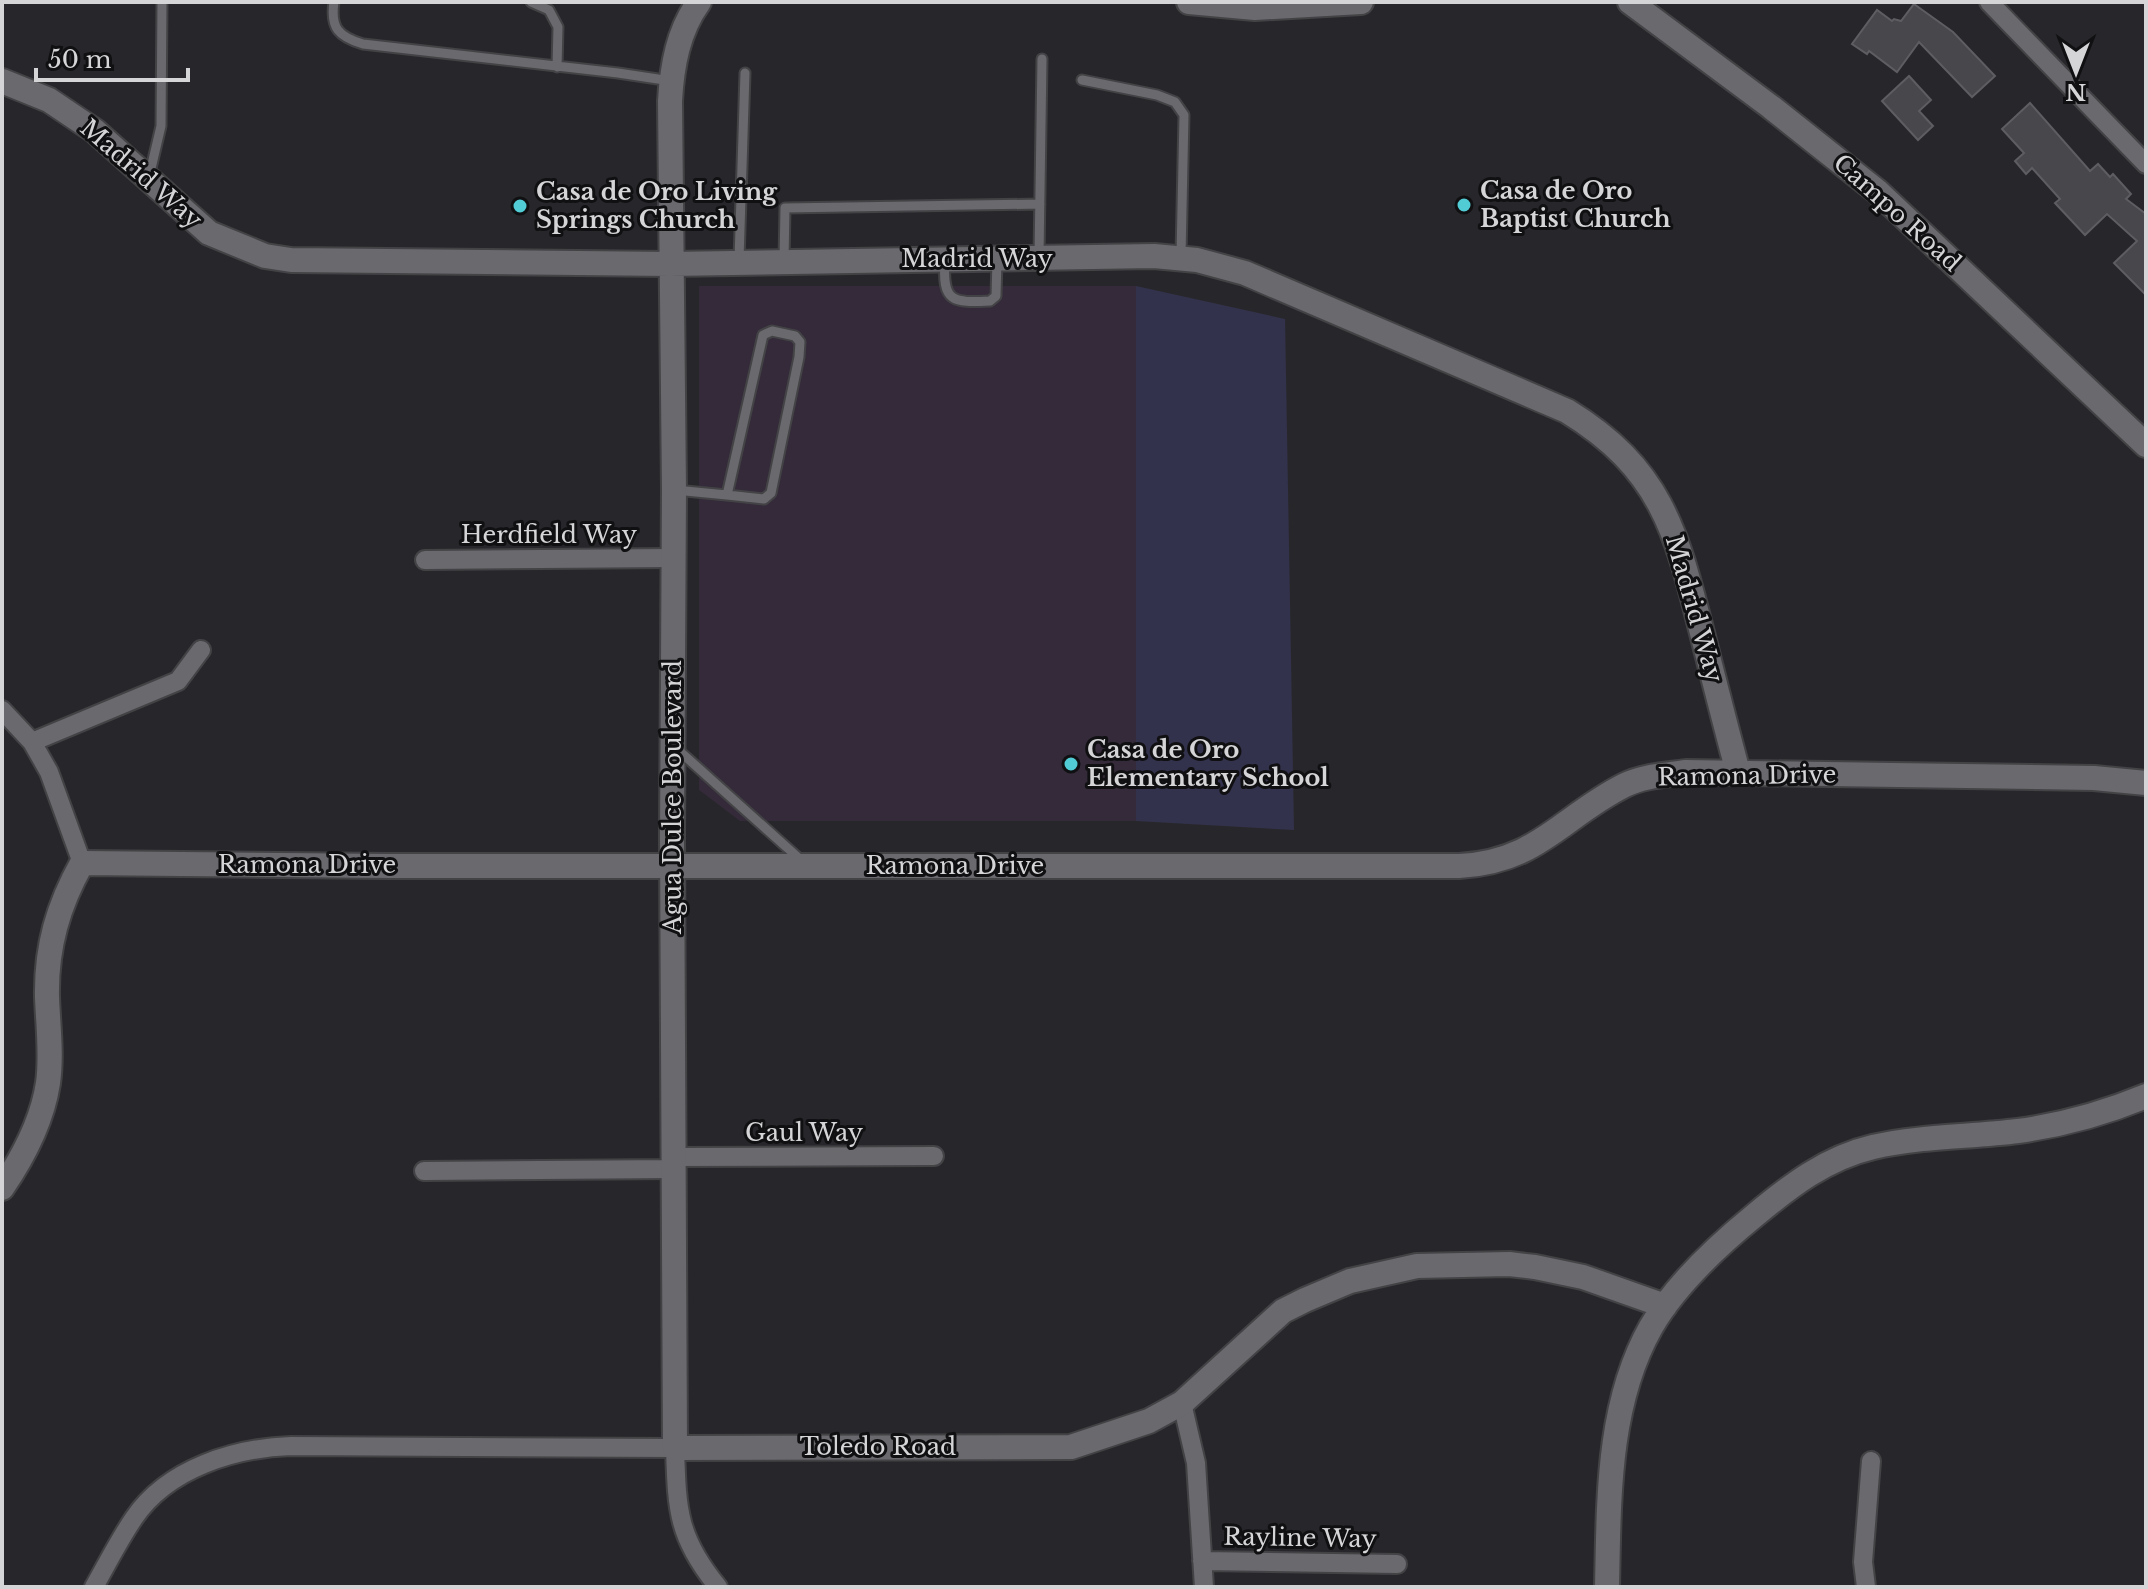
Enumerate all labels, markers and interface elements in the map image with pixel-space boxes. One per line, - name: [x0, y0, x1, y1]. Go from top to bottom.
- scale bar: [36, 32, 188, 82]
- north arrow: [2036, 32, 2116, 112]
- text: 50 m: [48, 45, 112, 74]
- text: N: [2065, 78, 2086, 105]
- street label: Madrid Way: [75, 113, 209, 235]
- street label: Campo Road: [1828, 148, 1967, 277]
- place label: Casa de Oro Baptist Church: [1480, 176, 1671, 233]
- place label: Casa de Oro Living Springs Church: [536, 177, 778, 234]
- marker: Casa de Oro Baptist Church: [1455, 196, 1473, 214]
- marker: Casa de Oro Living Springs Church: [511, 197, 529, 215]
- street label: Madrid Way: [901, 244, 1053, 273]
- street label: Herdfield Way: [461, 520, 638, 549]
- street label: Madrid Way: [1660, 532, 1730, 686]
- street label: Agua Dulce Boulevard: [658, 660, 687, 935]
- place label: Casa de Oro Elementary School: [1087, 735, 1329, 792]
- marker: Casa de Oro Elementary School: [1062, 755, 1080, 773]
- street label: Ramona Drive: [1657, 759, 1837, 792]
- street label: Ramona Drive: [218, 850, 396, 879]
- street label: Ramona Drive: [866, 851, 1044, 880]
- street label: Gaul Way: [745, 1118, 864, 1147]
- street label: Toledo Road: [800, 1432, 956, 1461]
- street label: Rayline Way: [1223, 1522, 1378, 1553]

